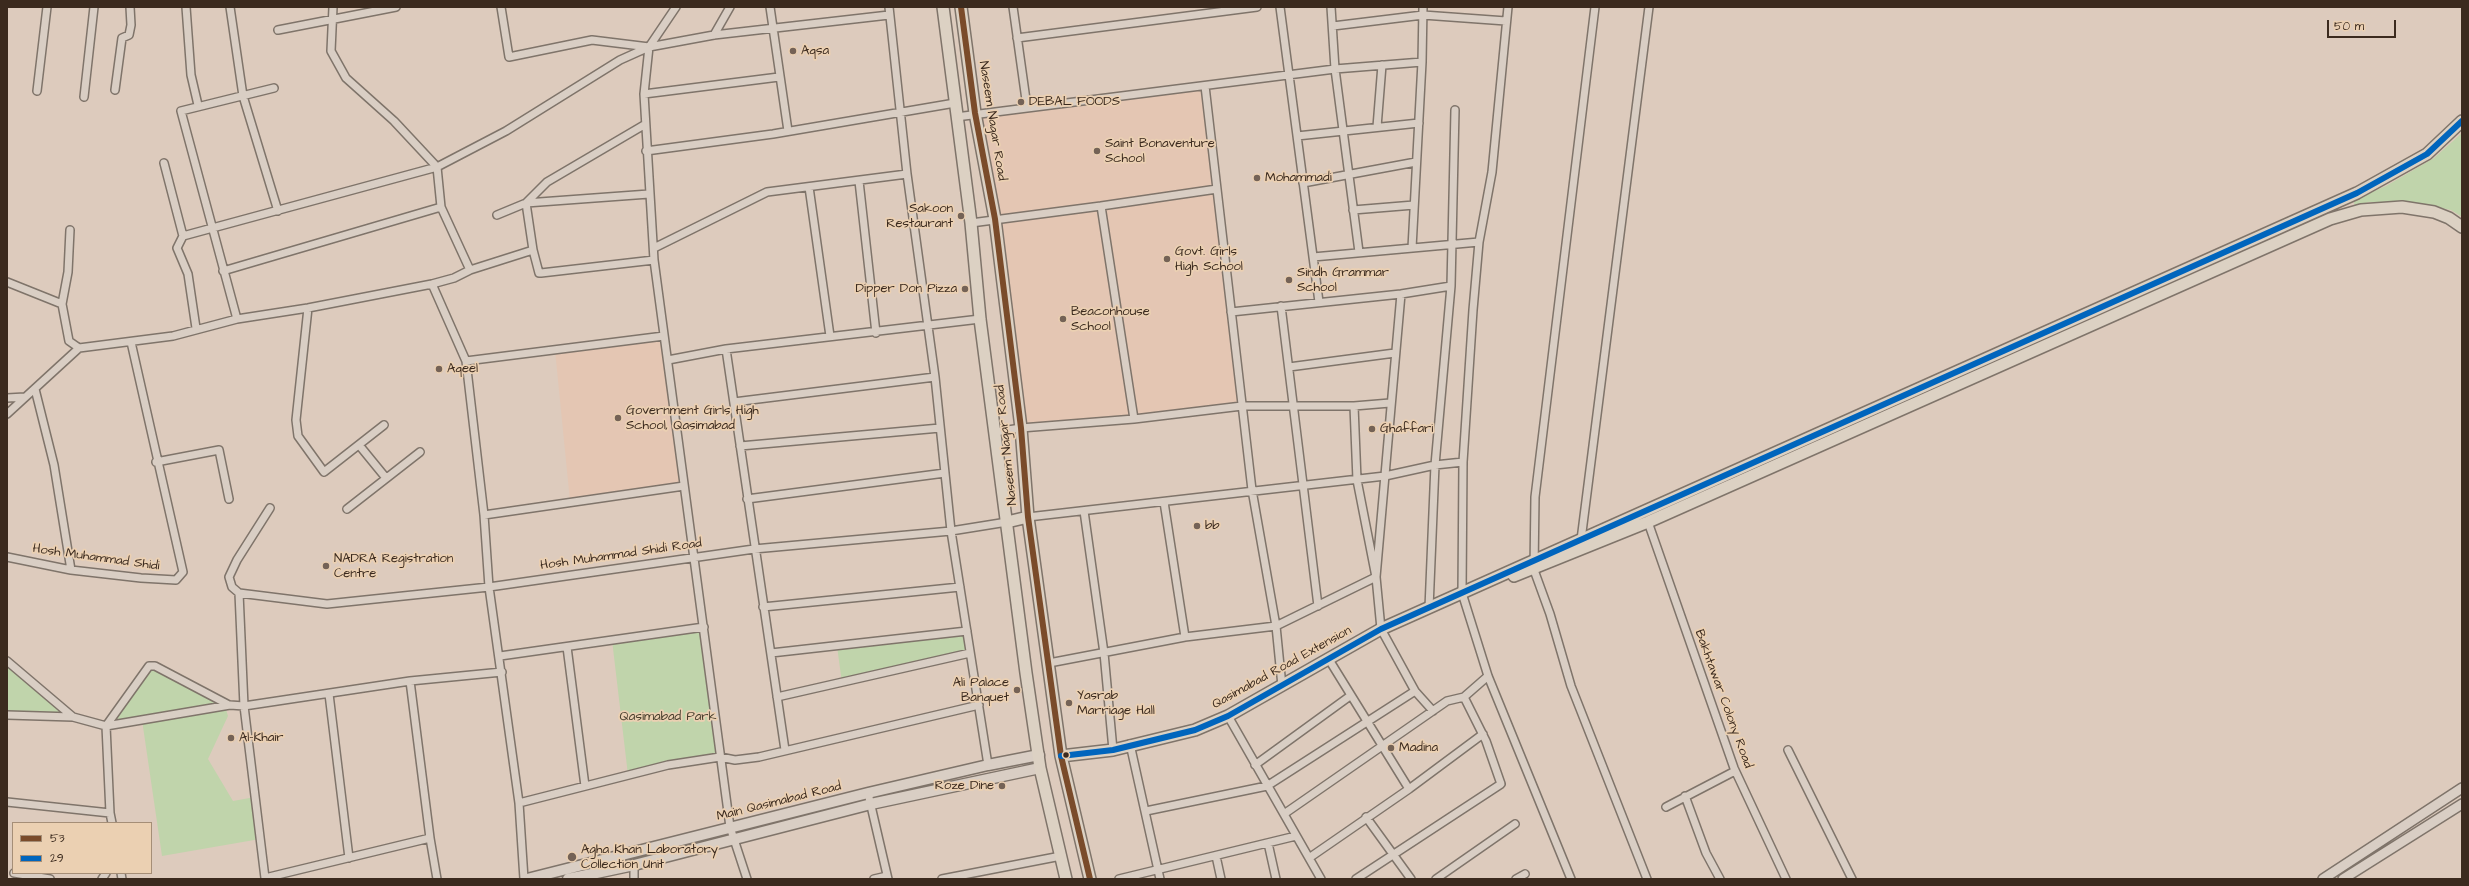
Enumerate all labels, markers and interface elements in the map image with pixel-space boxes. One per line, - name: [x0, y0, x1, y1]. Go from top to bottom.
- scale bar: [2329, 12, 2398, 38]
- text: 50 m: [2334, 18, 2364, 35]
- place label: Aqsa: [801, 43, 829, 59]
- marker: Aqsa: [788, 46, 798, 56]
- street label: Naseem Nagar Road: [975, 60, 1009, 182]
- place label: DEBAL FOODS: [1029, 94, 1120, 110]
- marker: DEBAL FOODS: [1016, 97, 1026, 107]
- place label: Saint Bonaventure School: [1105, 136, 1215, 167]
- marker: Saint Bonaventure School: [1092, 146, 1102, 156]
- place label: Mohammadi: [1265, 170, 1332, 186]
- marker: Mohammadi: [1252, 173, 1262, 183]
- place label: Sakoon Restaurant: [886, 201, 953, 232]
- marker: Sakoon Restaurant: [956, 211, 966, 221]
- place label: Govt. Girls High School: [1175, 244, 1243, 275]
- marker: Govt. Girls High School: [1162, 254, 1172, 264]
- place label: Sindh Grammar School: [1297, 265, 1389, 296]
- marker: Sindh Grammar School: [1284, 275, 1294, 285]
- place label: Dipper Don Pizza: [856, 281, 957, 297]
- marker: Dipper Don Pizza: [960, 284, 970, 294]
- place label: Beaconhouse School: [1071, 304, 1150, 335]
- marker: Beaconhouse School: [1058, 314, 1068, 324]
- place label: Aqeel: [447, 361, 478, 377]
- marker: Aqeel: [434, 364, 444, 374]
- street label: Naseem Nagar Road: [993, 384, 1021, 506]
- place label: Government Girls High School, Qasimabad: [626, 403, 759, 434]
- marker: Government Girls High School, Qasimabad: [613, 413, 623, 423]
- place label: Ghaffari: [1380, 421, 1433, 437]
- marker: Ghaffari: [1367, 424, 1377, 434]
- place label: bb: [1205, 518, 1220, 534]
- marker: bb: [1192, 521, 1202, 531]
- street label: Hosh Muhammad Shidi Road: [539, 536, 703, 574]
- street label: Hosh Muhammad Shidi: [32, 541, 160, 575]
- place label: NADRA Registration Centre: [334, 551, 453, 582]
- marker: NADRA Registration Centre: [321, 561, 331, 571]
- street label: Qasimabad Road Extension: [1210, 623, 1354, 713]
- street label: Bakhtawar Colony Road: [1691, 628, 1755, 770]
- place label: Ali Palace Banquet: [953, 675, 1009, 706]
- marker: Ali Palace Banquet: [1012, 685, 1022, 695]
- place label: Yasrab Marriage Hall: [1077, 688, 1155, 719]
- marker: Yasrab Marriage Hall: [1064, 698, 1074, 708]
- park label: Qasimabad Park: [620, 709, 716, 725]
- place label: Al-Khair: [239, 730, 283, 746]
- marker: Al-Khair: [226, 733, 236, 743]
- place label: Madina: [1399, 740, 1438, 756]
- marker: Madina: [1386, 743, 1396, 753]
- unlabelled marker: [1061, 750, 1071, 760]
- place label: Roze Dine: [935, 778, 994, 794]
- street label: Main Qasimabad Road: [715, 779, 843, 825]
- marker: Roze Dine: [997, 781, 1007, 791]
- legend: [12, 822, 152, 874]
- text: 53: [50, 830, 65, 847]
- place label: Agha Khan Laboratory Collection Unit: [581, 842, 718, 873]
- text: 29: [50, 850, 64, 867]
- marker: Agha Khan Laboratory Collection Unit: [566, 851, 578, 863]

